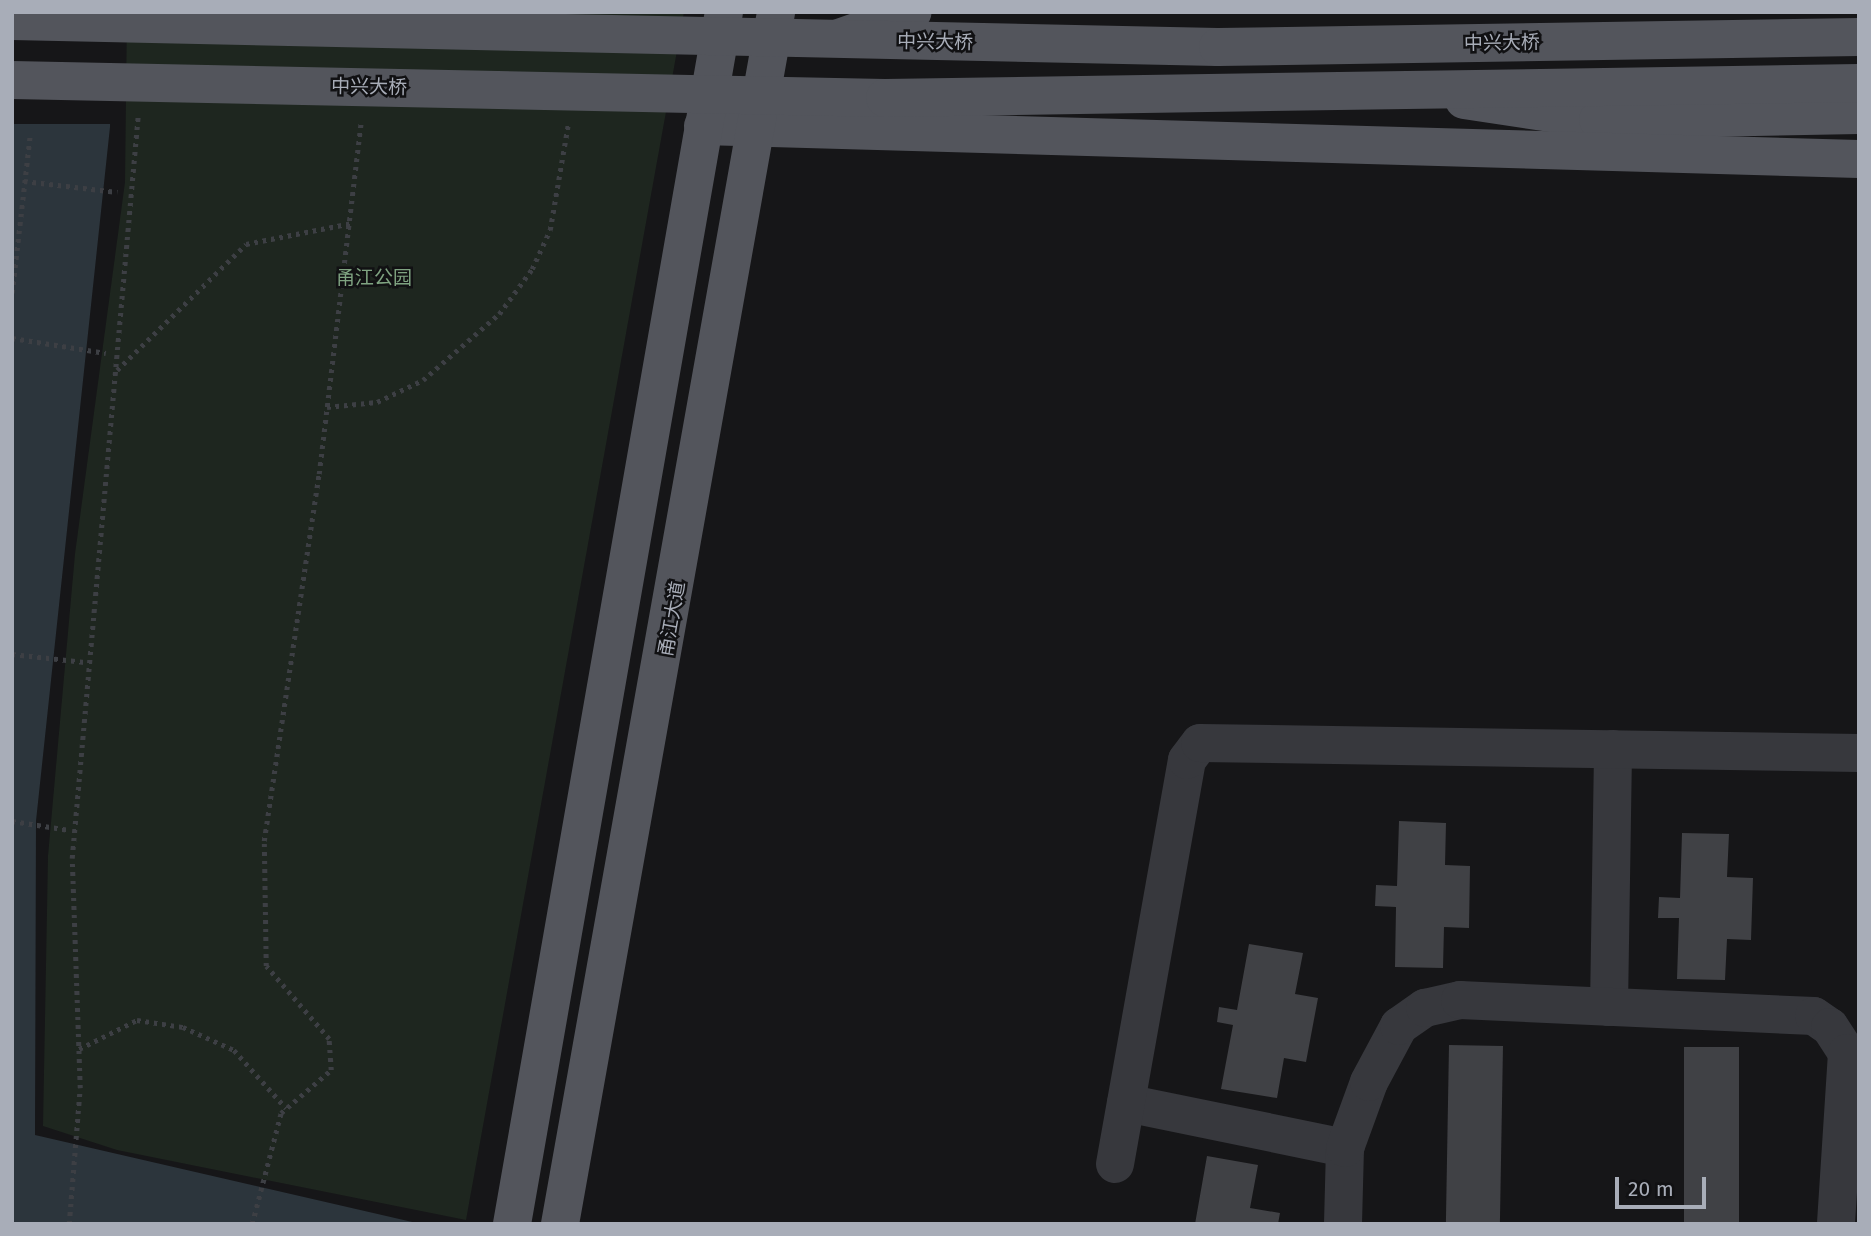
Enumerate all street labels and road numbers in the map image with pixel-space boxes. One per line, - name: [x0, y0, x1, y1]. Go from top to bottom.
- street label: 中兴大桥: [897, 30, 973, 54]
- street label: 中兴大桥: [1464, 31, 1540, 55]
- street label: 中兴大桥: [331, 75, 407, 99]
- street label: 甬江大道: [654, 580, 690, 658]

